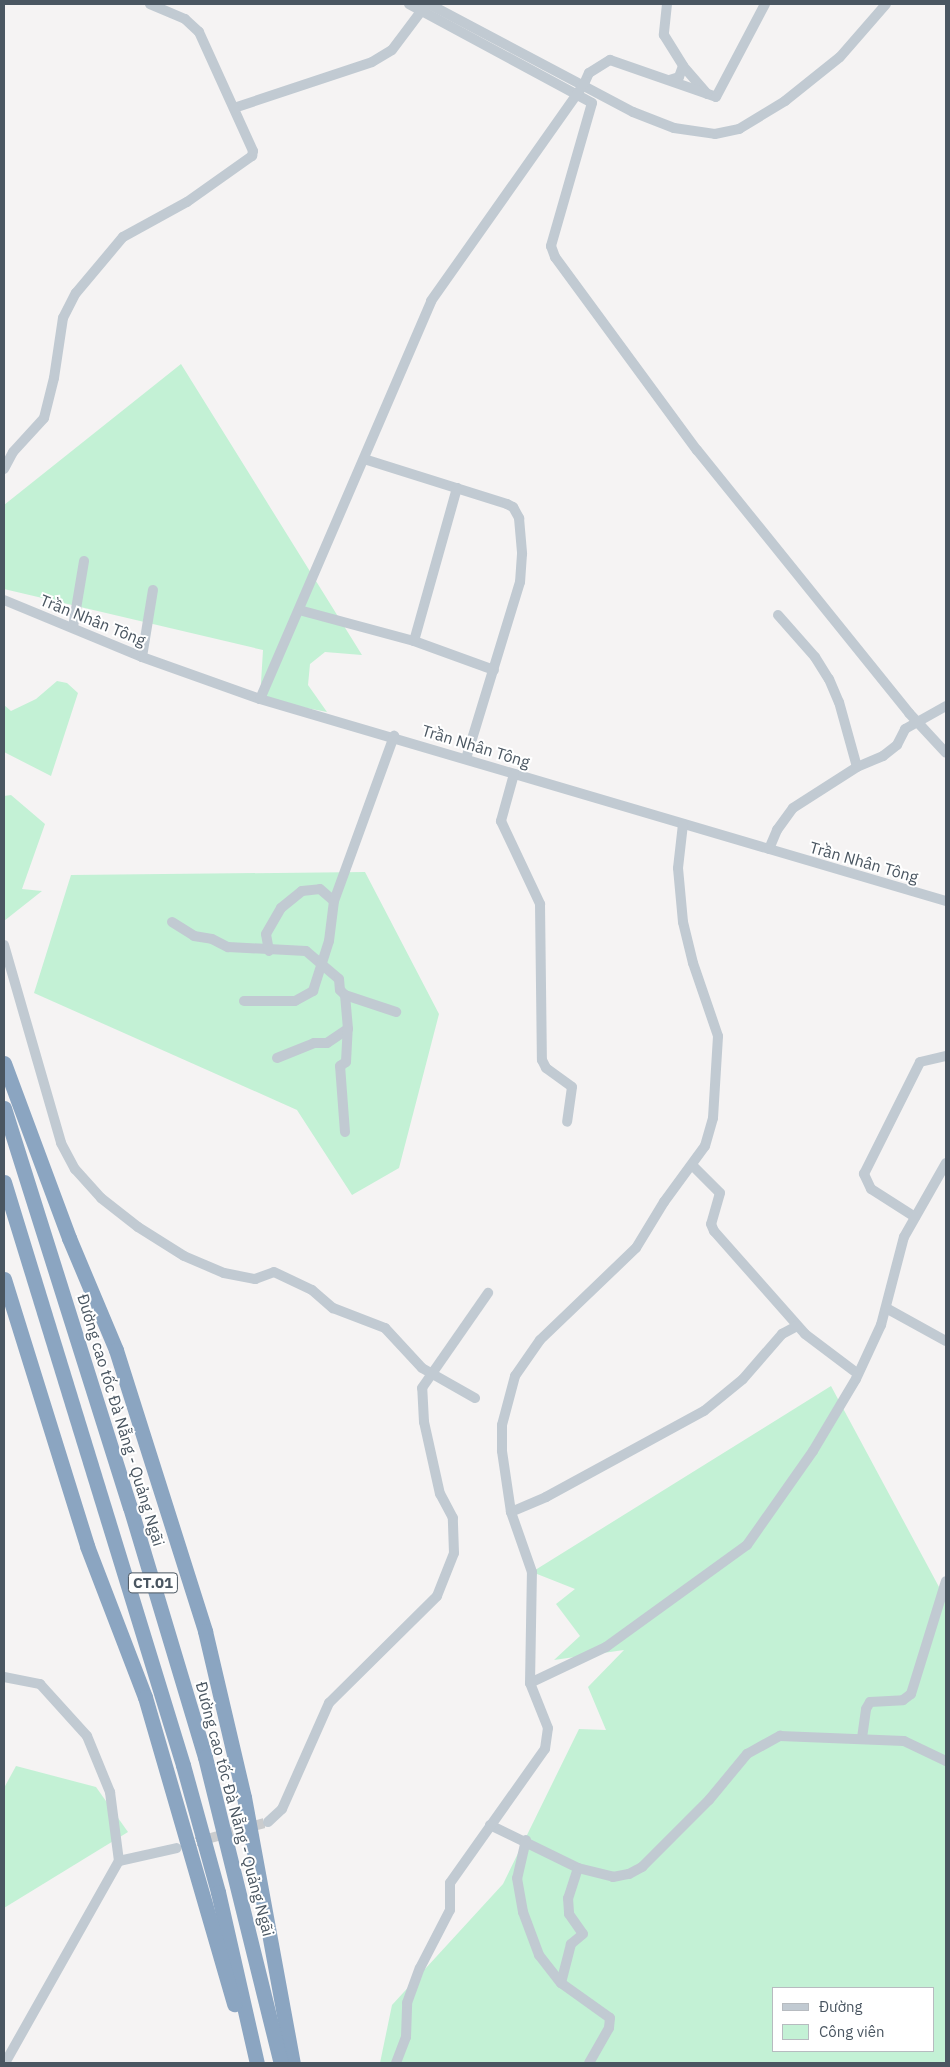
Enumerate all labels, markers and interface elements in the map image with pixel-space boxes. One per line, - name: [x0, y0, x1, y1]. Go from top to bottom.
- street label: Trần Nhân Tông: [37, 590, 149, 650]
- street label: Trần Nhân Tông: [420, 720, 532, 772]
- street label: Trần Nhân Tông: [807, 837, 921, 887]
- street label: Đường cao tốc Đà Nẵng - Quảng Ngãi: [73, 1292, 169, 1548]
- road number: CT.01: [127, 1570, 179, 1596]
- street label: Đường cao tốc Đà Nẵng - Quảng Ngãi: [192, 1680, 278, 1938]
- legend: [772, 1987, 935, 2052]
- text: Đường: [819, 1997, 862, 2016]
- text: Công viên: [819, 2022, 885, 2041]

